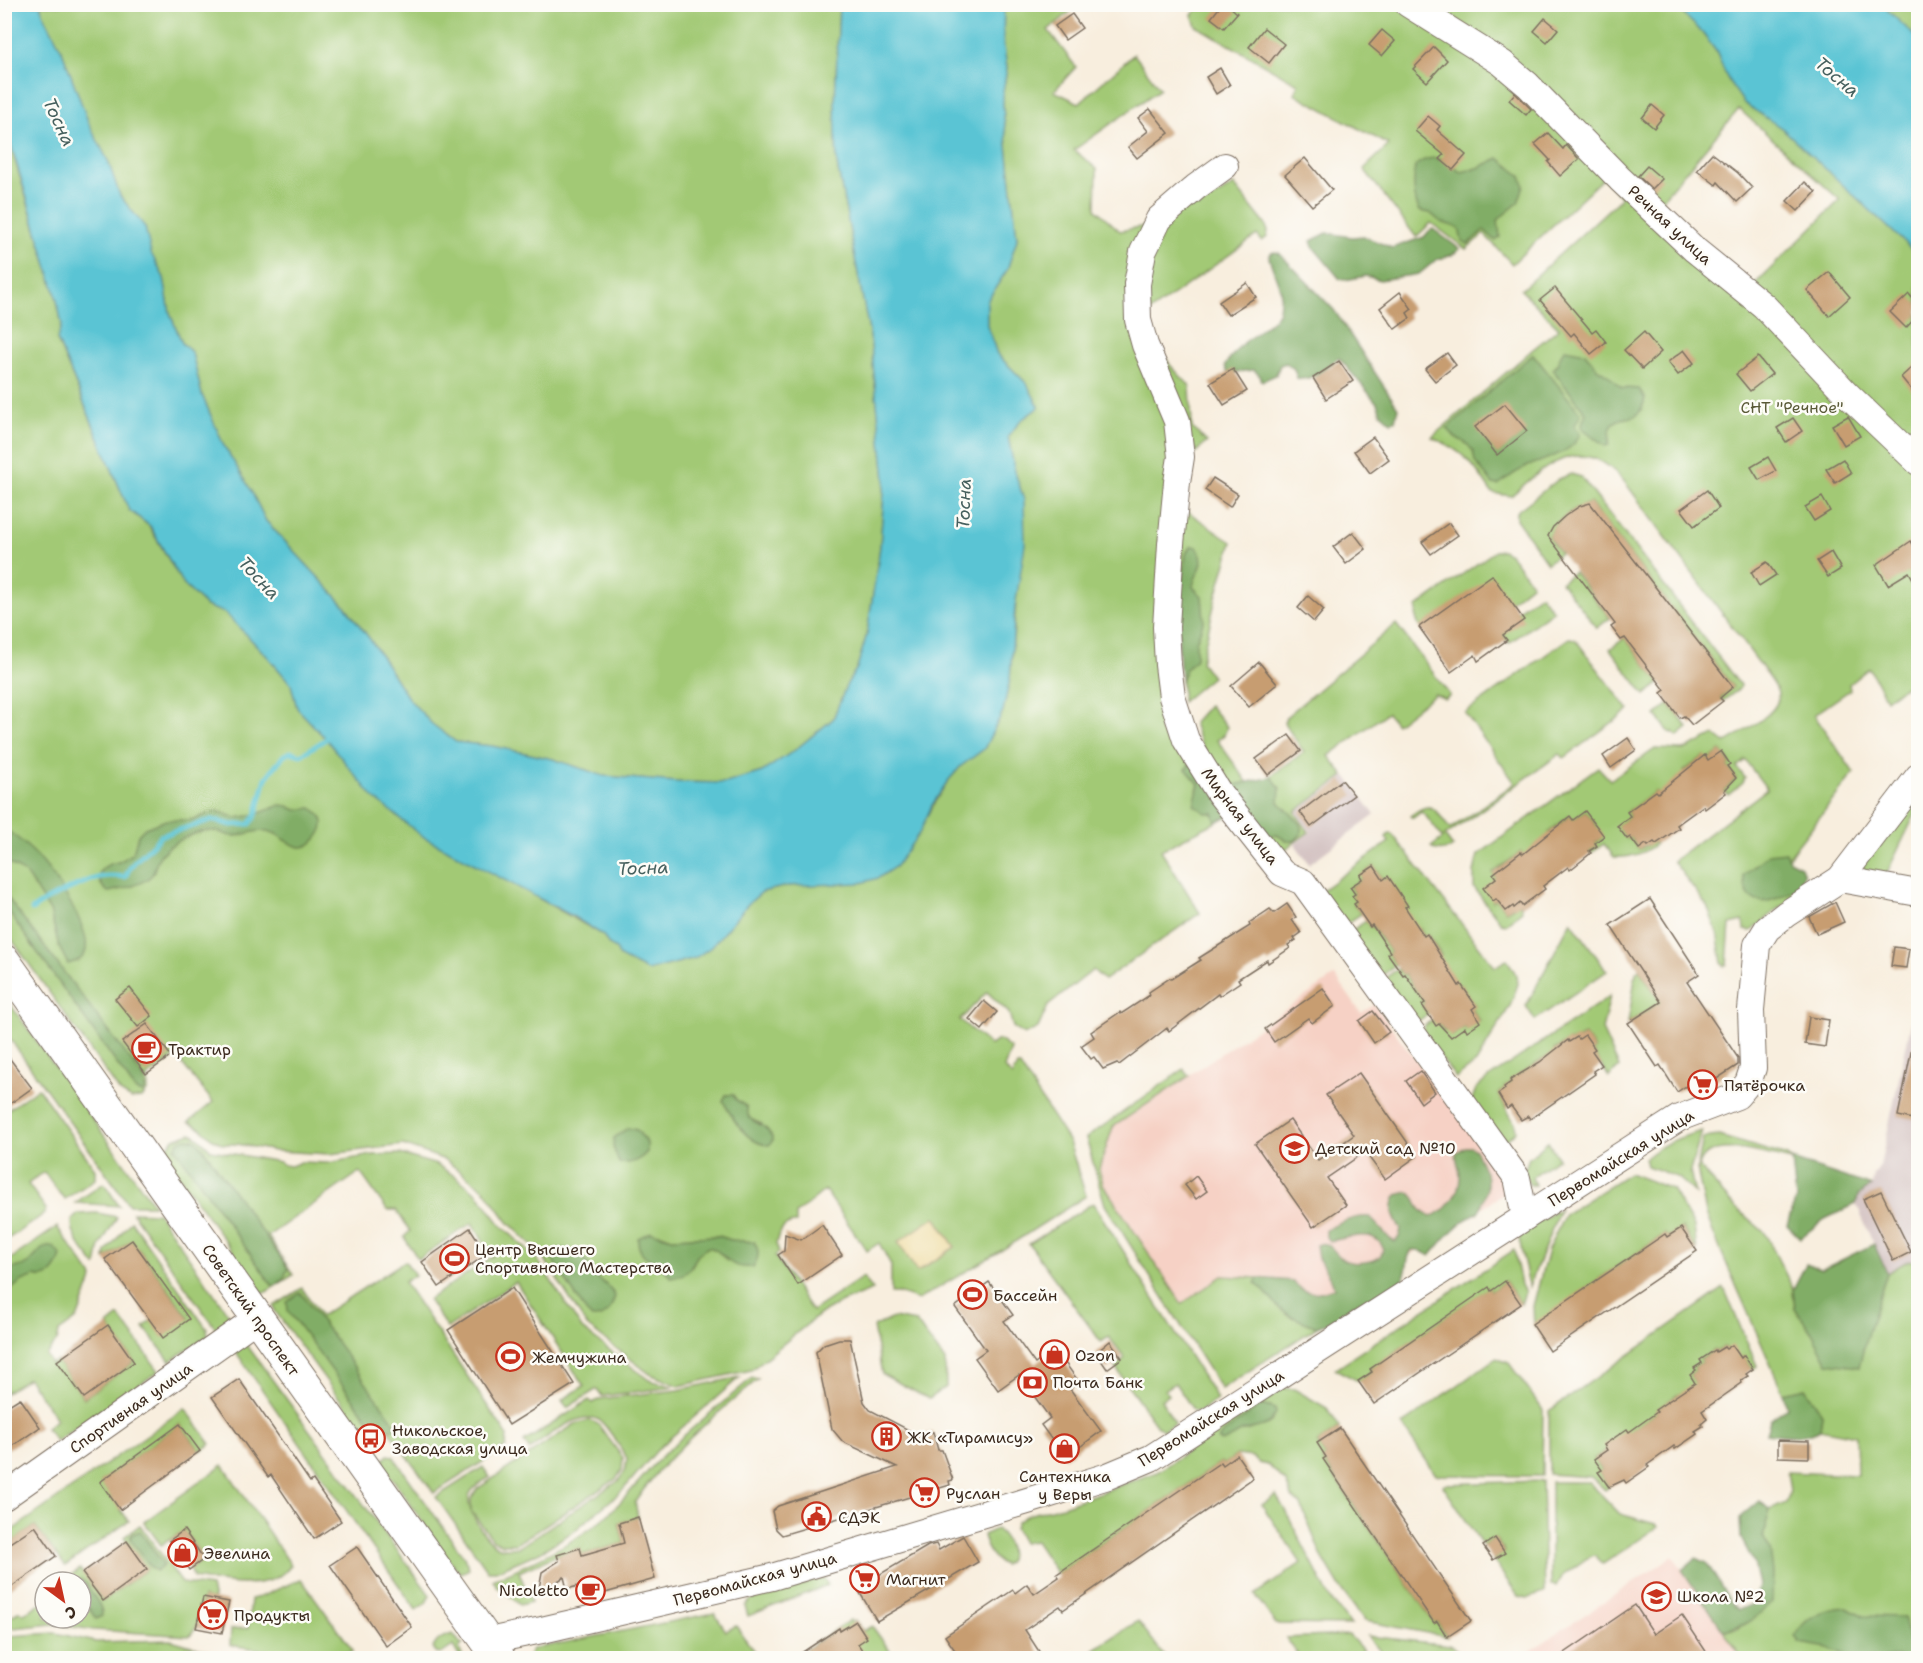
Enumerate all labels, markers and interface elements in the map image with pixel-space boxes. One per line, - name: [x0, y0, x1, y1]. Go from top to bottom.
- water label: Тосна: [1810, 51, 1864, 103]
- water label: Тосна: [37, 94, 81, 150]
- street label: Речная улица: [1623, 181, 1717, 269]
- park label: СНТ "Речное": [1740, 397, 1844, 418]
- water label: Тосна: [951, 478, 977, 530]
- water label: Тосна: [233, 551, 285, 605]
- street label: Мирная улица: [1196, 763, 1284, 869]
- water label: Тосна: [617, 855, 669, 881]
- cafe icon: Трактир: [131, 1033, 163, 1065]
- place label: Трактир: [168, 1039, 231, 1060]
- supermarket icon: Пятёрочка: [1687, 1069, 1719, 1101]
- place label: Пятёрочка: [1724, 1075, 1805, 1096]
- street label: Первомайская улица: [1544, 1105, 1698, 1211]
- school or university icon: Детский сад №10: [1278, 1132, 1310, 1164]
- place label: Детский сад №10: [1315, 1138, 1456, 1159]
- place label: Центр Высшего Спортивного Мастерства: [475, 1239, 672, 1278]
- street label: Советский проспект: [197, 1240, 305, 1381]
- sports icon: Центр Высшего Спортивного Мастерства: [438, 1242, 470, 1274]
- sports icon: Бассейн: [956, 1279, 988, 1311]
- place label: Бассейн: [993, 1285, 1057, 1306]
- shop icon: Ozon: [1038, 1339, 1070, 1371]
- sports icon: Жемчужина: [495, 1341, 527, 1373]
- place label: Ozon: [1075, 1345, 1115, 1366]
- place label: Жемчужина: [532, 1347, 627, 1368]
- street label: Спортивная улица: [65, 1358, 197, 1458]
- street label: Первомайская улица: [1134, 1365, 1288, 1471]
- bank icon: Почта Банк: [1016, 1366, 1048, 1398]
- place label: Почта Банк: [1053, 1372, 1143, 1393]
- place label: Никольское, Заводская улица: [392, 1420, 528, 1459]
- building icon: ЖК «Тирамису»: [870, 1421, 902, 1453]
- bus stop icon: Никольское, Заводская улица: [355, 1423, 387, 1455]
- place label: ЖК «Тирамису»: [907, 1427, 1033, 1448]
- shop icon: Сантехника у Веры: [1049, 1432, 1081, 1464]
- place label: Сантехника у Веры: [1019, 1466, 1111, 1505]
- supermarket icon: Руслан: [909, 1477, 941, 1509]
- place label: Руслан: [946, 1483, 1000, 1504]
- public building icon: СДЭК: [801, 1501, 833, 1533]
- place label: СДЭК: [838, 1507, 881, 1528]
- shop icon: Эвелина: [167, 1537, 199, 1569]
- place label: Эвелина: [204, 1543, 270, 1564]
- street label: Первомайская улица: [671, 1547, 839, 1611]
- supermarket icon: Магнит: [849, 1563, 881, 1595]
- place label: Магнит: [886, 1569, 947, 1590]
- north arrow: [33, 1570, 93, 1630]
- cafe icon: Nicoletto: [574, 1574, 606, 1606]
- place label: Nicoletto: [499, 1580, 569, 1601]
- school or university icon: Школа №2: [1640, 1580, 1672, 1612]
- place label: Школа №2: [1677, 1586, 1765, 1607]
- supermarket icon: Продукты: [197, 1599, 229, 1631]
- text: С: [61, 1601, 81, 1624]
- place label: Продукты: [234, 1605, 310, 1626]

